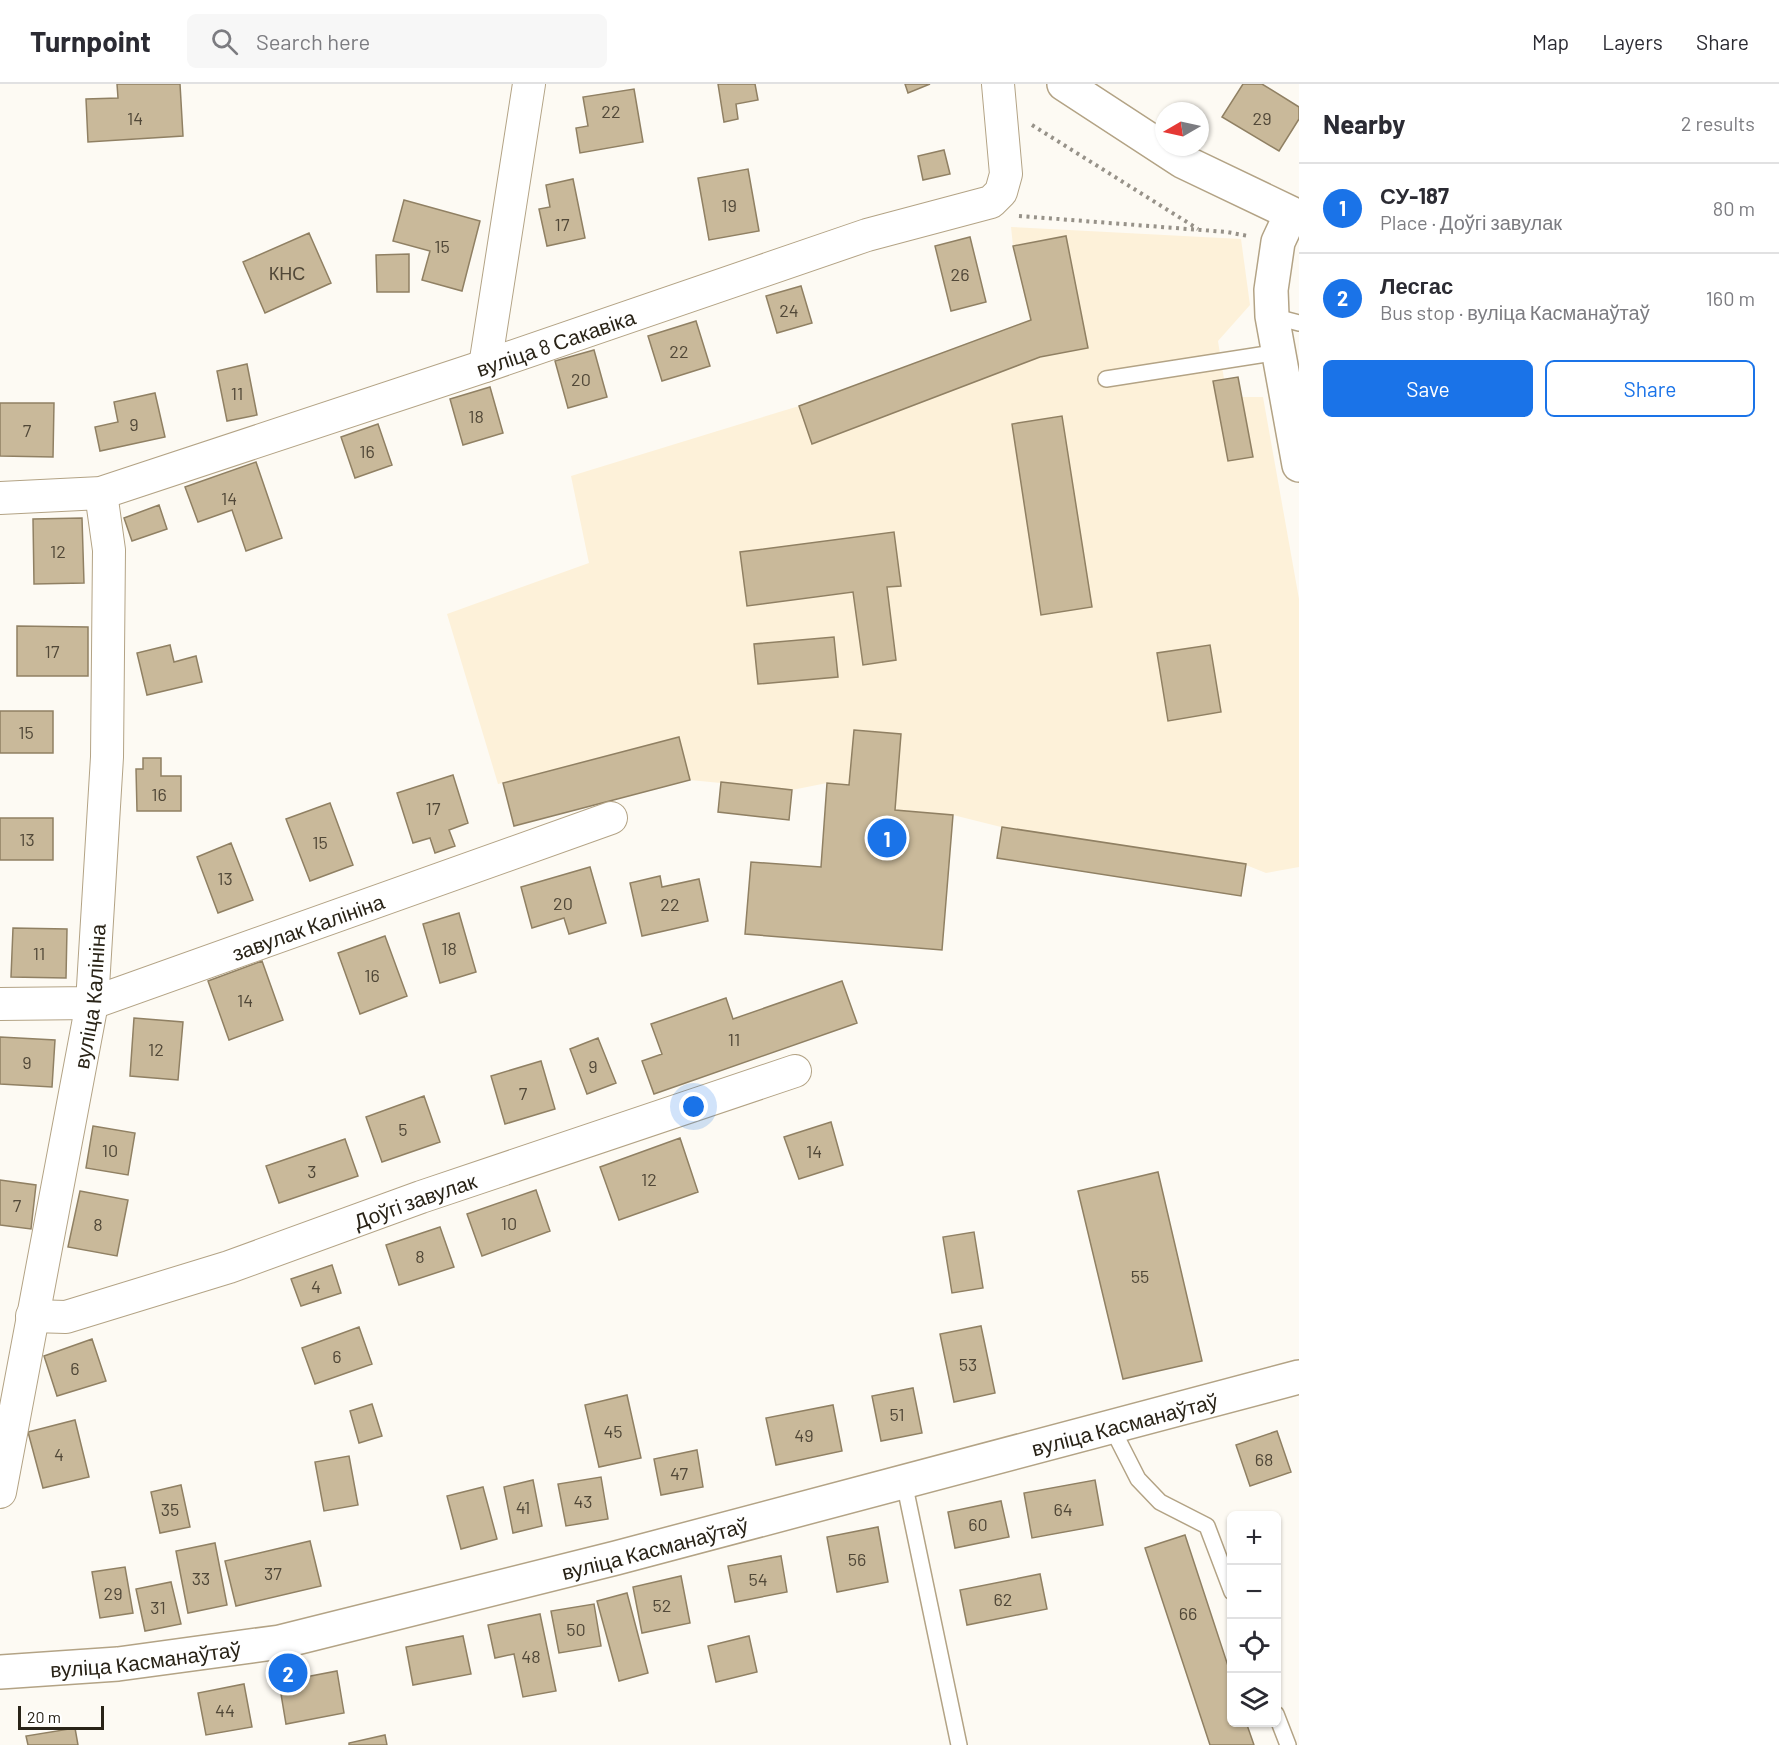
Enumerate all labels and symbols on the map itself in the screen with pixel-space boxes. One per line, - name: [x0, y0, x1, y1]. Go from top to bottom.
- house number: 22: [601, 100, 621, 122]
- north arrow: [1155, 102, 1209, 156]
- house number: 14: [127, 107, 143, 129]
- house number: 29: [1252, 107, 1272, 129]
- house number: 19: [721, 194, 737, 216]
- house number: 17: [555, 213, 570, 235]
- house number: 15: [434, 235, 450, 257]
- house number: КНС: [269, 262, 305, 284]
- house number: 26: [951, 263, 969, 285]
- house number: 24: [779, 299, 799, 321]
- street label: вуліца 8 Сакавіка: [473, 303, 638, 381]
- house number: 22: [669, 340, 689, 362]
- house number: 20: [571, 368, 591, 390]
- house number: 11: [231, 382, 243, 404]
- house number: 18: [468, 405, 484, 427]
- house number: 9: [129, 413, 139, 435]
- house number: 7: [23, 419, 32, 441]
- house number: 16: [359, 440, 375, 462]
- house number: 14: [221, 487, 237, 509]
- house number: 12: [50, 540, 66, 562]
- house number: 17: [45, 640, 60, 662]
- house number: 15: [18, 721, 34, 743]
- house number: 16: [151, 783, 167, 805]
- house number: 17: [426, 797, 441, 819]
- pin: 1: [868, 816, 906, 861]
- house number: 13: [19, 828, 35, 850]
- house number: 15: [312, 831, 328, 853]
- house number: 13: [217, 867, 233, 889]
- street label: завулак Калініна: [228, 887, 387, 965]
- house number: 20: [553, 892, 573, 914]
- house number: 22: [660, 893, 680, 915]
- street label: вуліца Калініна: [67, 923, 109, 1071]
- house number: 18: [441, 937, 457, 959]
- house number: 11: [33, 942, 45, 964]
- house number: 16: [364, 964, 380, 986]
- house number: 14: [237, 989, 253, 1011]
- house number: 11: [728, 1028, 740, 1050]
- house number: 12: [148, 1038, 164, 1060]
- house number: 9: [22, 1051, 32, 1073]
- house number: 9: [588, 1055, 598, 1077]
- house number: 7: [519, 1082, 528, 1104]
- your location: [679, 1092, 708, 1121]
- house number: 5: [398, 1118, 408, 1140]
- house number: 10: [102, 1139, 118, 1161]
- house number: 14: [806, 1140, 822, 1162]
- house number: 3: [307, 1160, 317, 1182]
- street label: Доўгі завулак: [350, 1167, 480, 1233]
- house number: 12: [641, 1168, 657, 1190]
- house number: 7: [13, 1194, 22, 1216]
- house number: 10: [501, 1212, 517, 1234]
- house number: 8: [93, 1213, 103, 1235]
- house number: 8: [415, 1245, 425, 1267]
- house number: 55: [1131, 1265, 1149, 1287]
- house number: 4: [311, 1275, 321, 1297]
- house number: 6: [332, 1345, 342, 1367]
- house number: 53: [959, 1353, 977, 1375]
- house number: 6: [70, 1357, 80, 1379]
- street label: вуліца Касманаўтаў: [1029, 1387, 1221, 1460]
- house number: 51: [889, 1403, 905, 1425]
- house number: 45: [603, 1420, 623, 1442]
- house number: 49: [794, 1424, 814, 1446]
- house number: 4: [54, 1443, 64, 1465]
- house number: 68: [1255, 1448, 1273, 1470]
- house number: 47: [670, 1462, 688, 1484]
- house number: 43: [573, 1490, 593, 1512]
- house number: 41: [516, 1496, 530, 1518]
- house number: 35: [161, 1498, 179, 1520]
- house number: 64: [1053, 1498, 1073, 1520]
- street label: вуліца Касманаўтаў: [559, 1511, 751, 1584]
- house number: 60: [968, 1513, 988, 1535]
- house number: 56: [848, 1548, 866, 1570]
- house number: 37: [264, 1562, 282, 1584]
- house number: 33: [192, 1567, 210, 1589]
- house number: 54: [748, 1568, 768, 1590]
- house number: 29: [103, 1582, 123, 1604]
- house number: 62: [994, 1588, 1012, 1610]
- house number: 52: [653, 1594, 671, 1616]
- house number: 31: [150, 1596, 166, 1618]
- house number: 66: [1179, 1602, 1197, 1624]
- house number: 50: [566, 1618, 586, 1640]
- street label: вуліца Касманаўтаў: [49, 1635, 243, 1681]
- house number: 48: [521, 1645, 541, 1667]
- pin: 2: [268, 1650, 308, 1696]
- house number: 44: [215, 1699, 235, 1721]
- scale bar: [18, 1703, 104, 1730]

